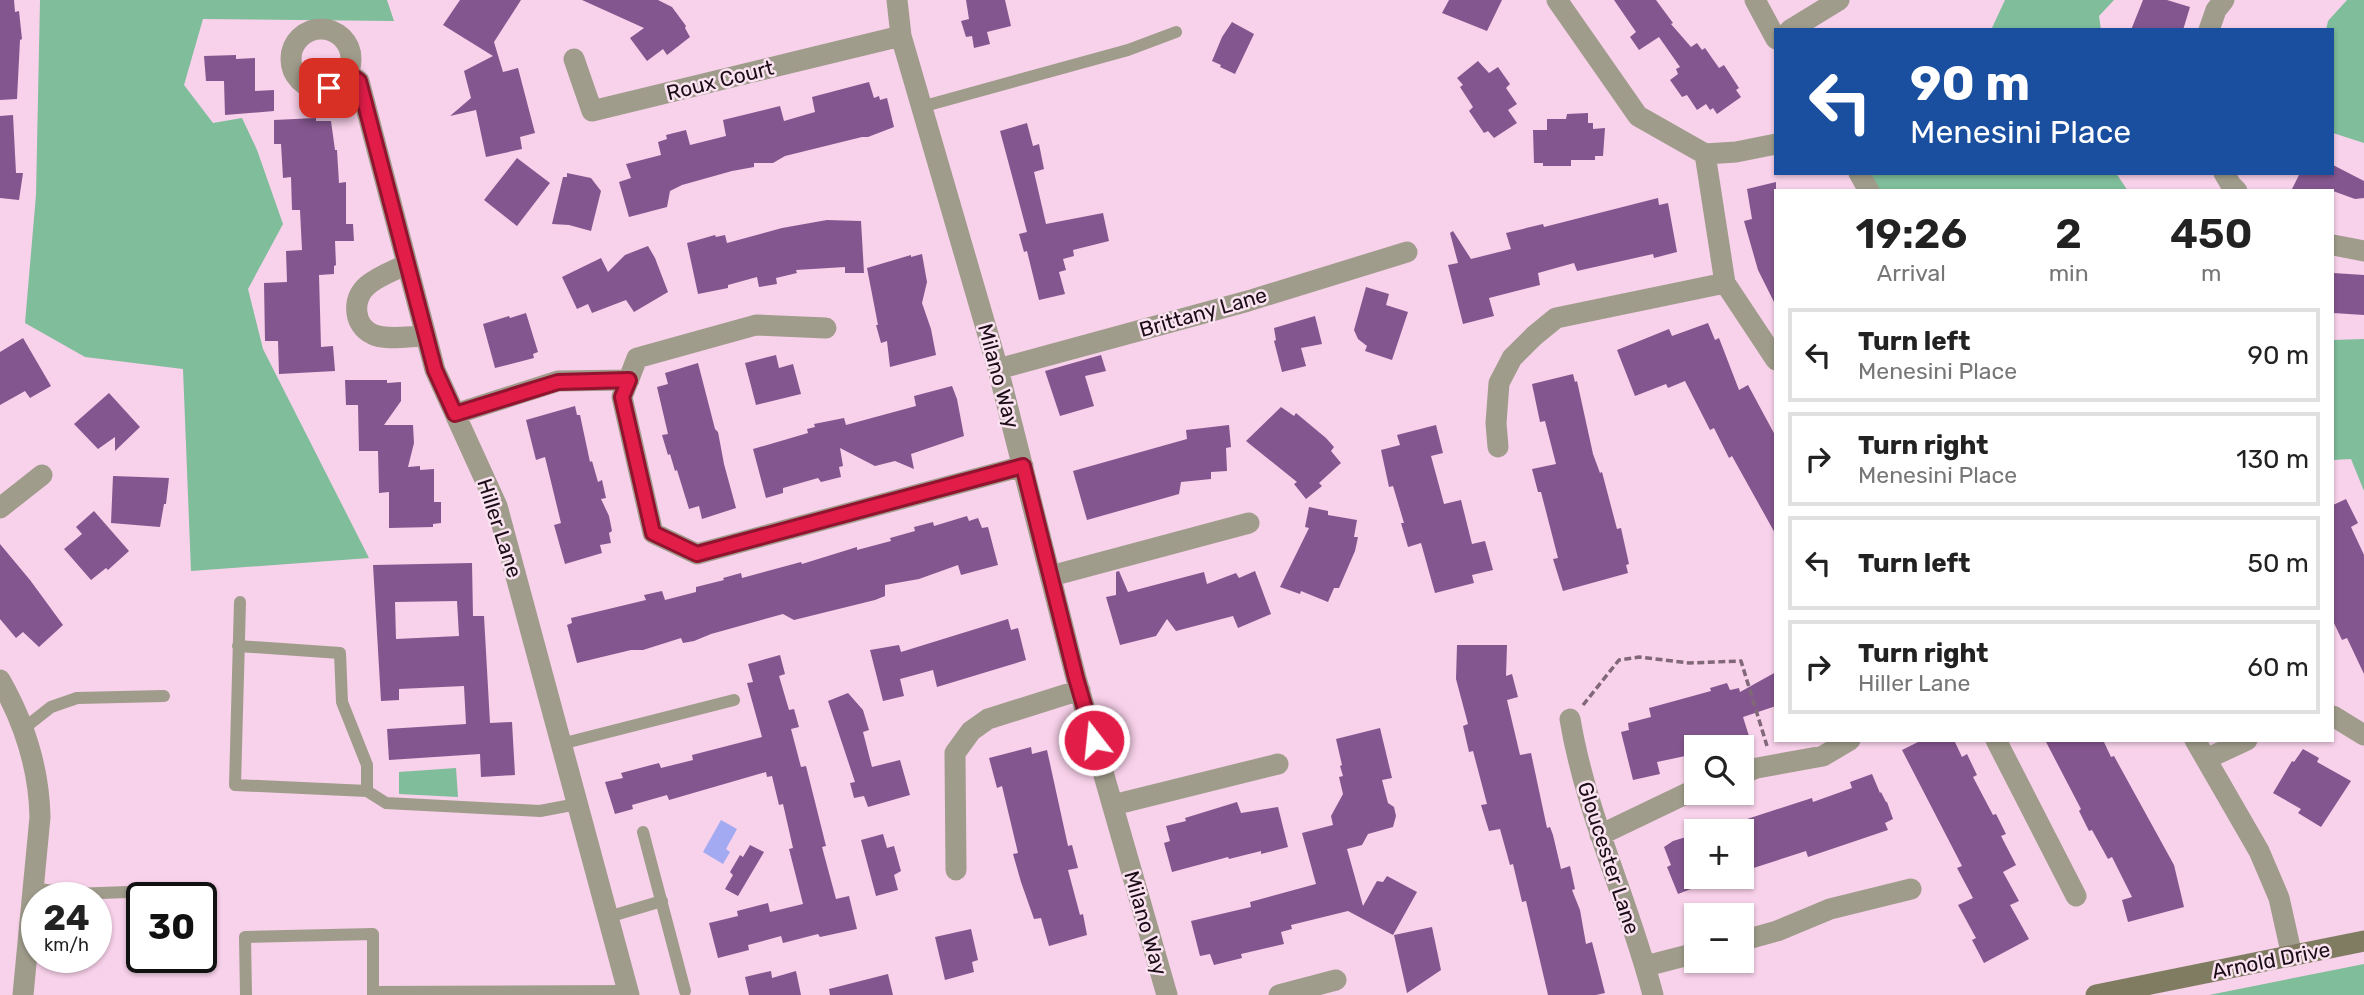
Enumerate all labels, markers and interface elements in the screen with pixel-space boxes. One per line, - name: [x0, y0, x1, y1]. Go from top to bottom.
- text: 90 m: [1910, 54, 2030, 112]
- street label: Roux Court: [664, 55, 776, 105]
- icon: left: [1795, 56, 1886, 147]
- pin: [299, 58, 359, 118]
- icon: arrive: [310, 69, 348, 107]
- text: Menesini Place: [1910, 113, 2131, 151]
- text: 19:26: [1855, 209, 1967, 259]
- text: 2: [2055, 209, 2082, 259]
- text: 450: [2170, 209, 2253, 259]
- text: Arrival: [1877, 259, 1946, 287]
- text: min: [2049, 259, 2089, 287]
- text: m: [2201, 259, 2222, 287]
- street label: Brittany Lane: [1136, 282, 1270, 342]
- street label: Milano Way: [973, 321, 1025, 431]
- text: Turn left: [1858, 326, 1970, 357]
- icon: left: [1799, 336, 1837, 374]
- text: 90 m: [2248, 340, 2309, 371]
- text: Menesini Place: [1858, 357, 2017, 385]
- text: Turn right: [1858, 430, 1988, 461]
- icon: right: [1799, 440, 1837, 478]
- text: 130 m: [2236, 444, 2309, 475]
- text: Menesini Place: [1858, 461, 2017, 489]
- street label: Hiller Lane: [472, 475, 528, 581]
- icon: left: [1799, 544, 1837, 582]
- text: Turn left: [1858, 548, 1970, 579]
- text: 50 m: [2248, 548, 2309, 579]
- text: Turn right: [1858, 638, 1988, 669]
- icon: right: [1799, 648, 1837, 686]
- text: 60 m: [2247, 652, 2309, 683]
- text: Hiller Lane: [1858, 669, 1970, 697]
- position arrow: [1057, 703, 1131, 777]
- map controls: [1684, 735, 1754, 973]
- button: search: [1684, 735, 1754, 805]
- street label: Gloucester Lane: [1573, 779, 1645, 937]
- button: +: [1684, 819, 1754, 889]
- street label: Milano Way: [1119, 868, 1173, 978]
- speed limit sign: 30: [126, 882, 217, 973]
- text: 24: [43, 897, 90, 939]
- button: −: [1684, 903, 1754, 973]
- text: km/h: [44, 934, 89, 956]
- street label: Arnold Drive: [2210, 936, 2332, 984]

